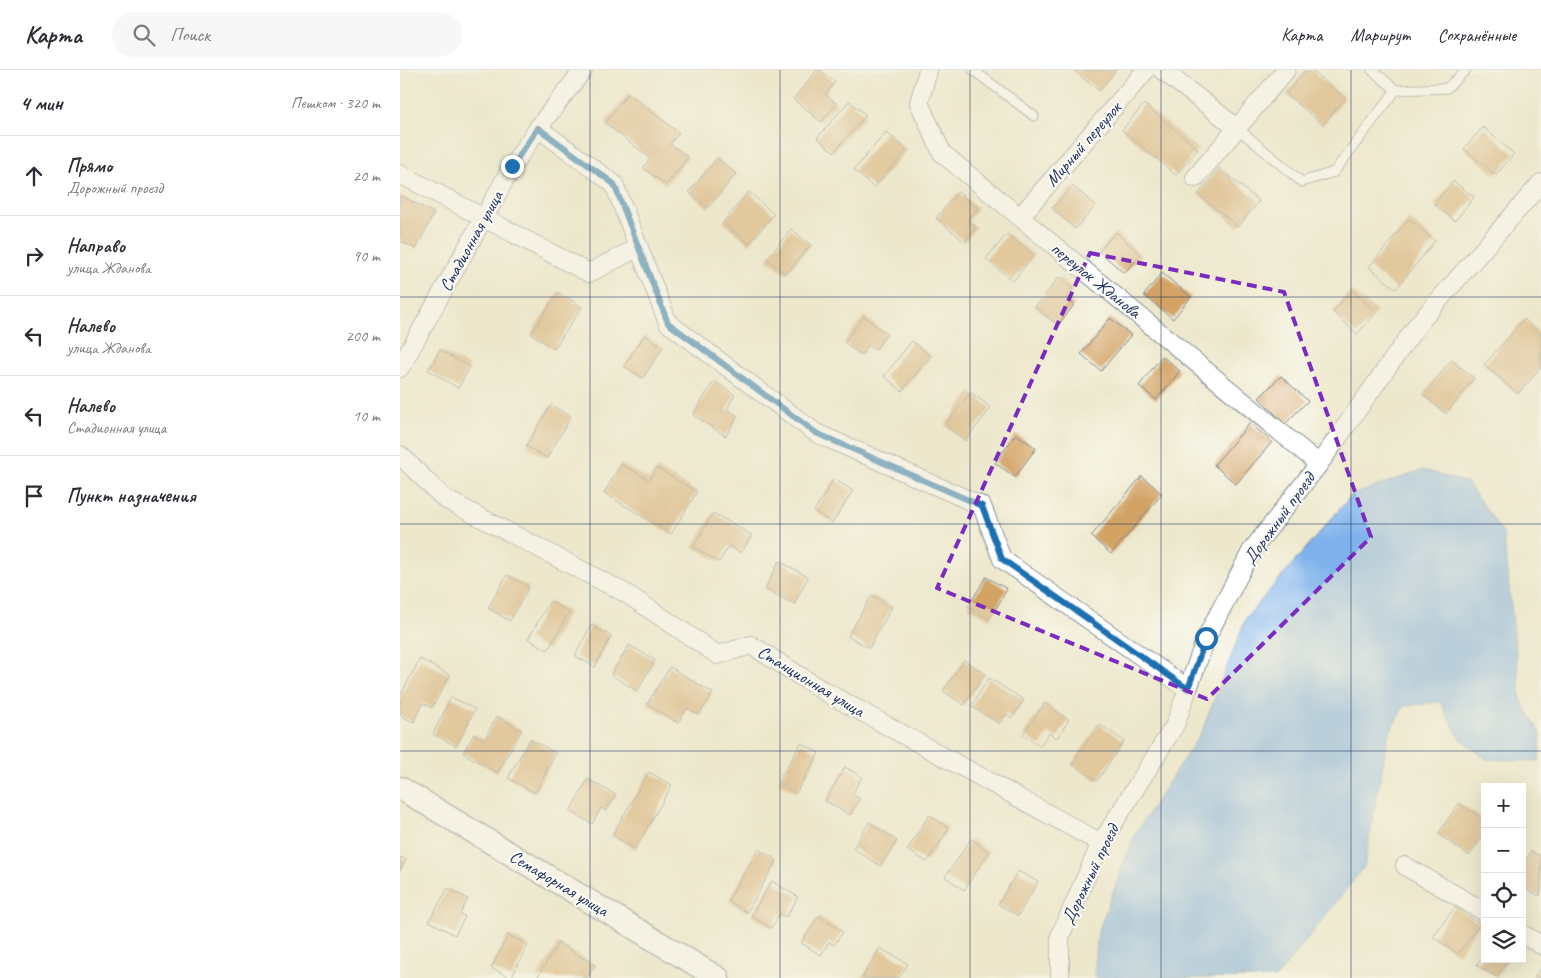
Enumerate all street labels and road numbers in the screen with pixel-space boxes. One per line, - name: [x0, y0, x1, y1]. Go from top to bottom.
- street label: Мирный переулок: [1040, 95, 1127, 191]
- street label: Стадионная улица: [434, 185, 509, 295]
- street label: переулок Жданова: [1047, 237, 1146, 324]
- street label: Дорожный проезд: [1238, 467, 1321, 568]
- street label: Станционная улица: [754, 640, 870, 722]
- street label: Дорожный проезд: [1056, 819, 1124, 927]
- street label: Семафорная улица: [506, 845, 614, 922]

